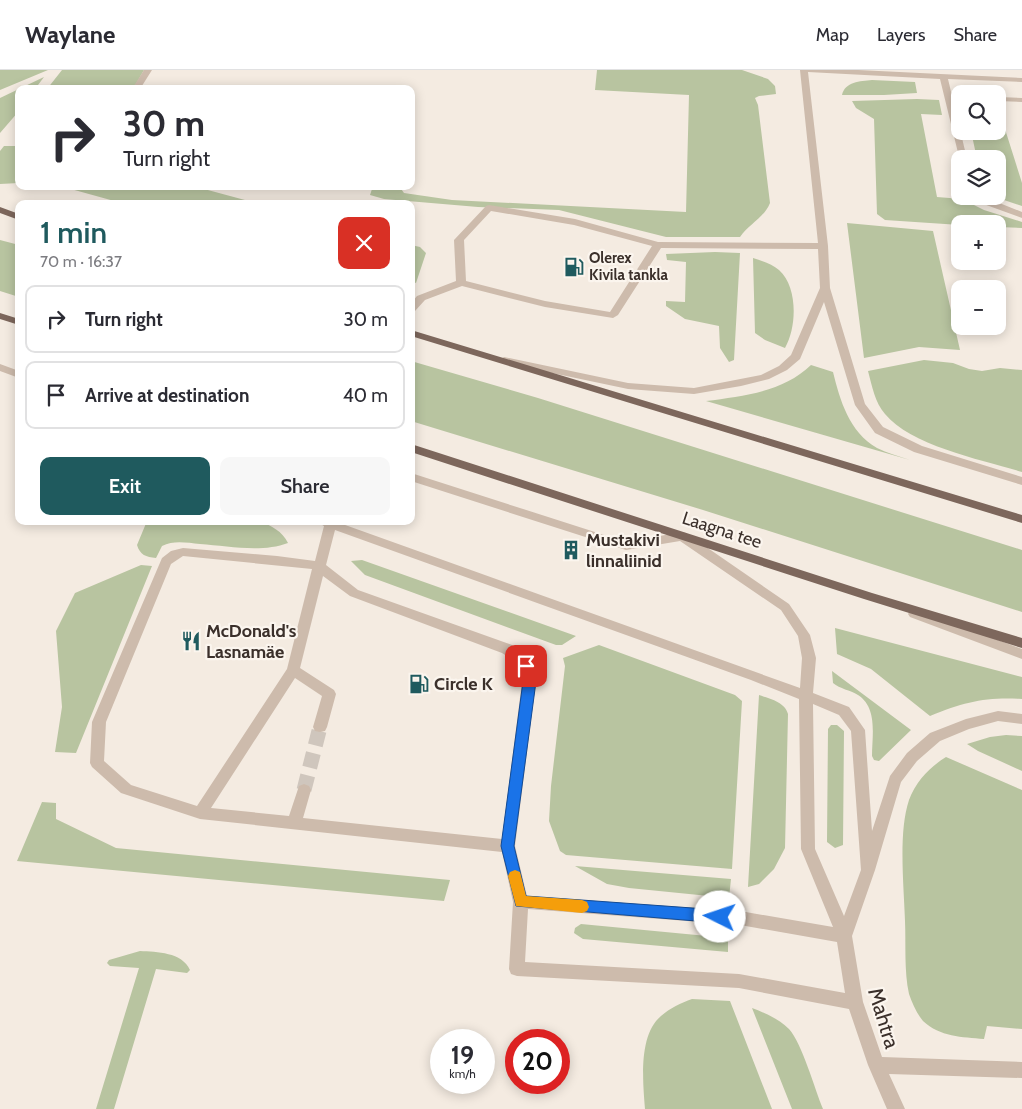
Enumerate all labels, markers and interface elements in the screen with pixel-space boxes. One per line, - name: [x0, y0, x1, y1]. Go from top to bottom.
- text: Waylane: [25, 20, 115, 49]
- text: Map: [816, 24, 849, 46]
- text: Layers: [877, 24, 926, 46]
- text: Share: [954, 24, 997, 46]
- map controls: [951, 85, 1006, 335]
- button: search: [951, 85, 1006, 140]
- text: 30 m: [123, 102, 205, 145]
- icon: right: [40, 105, 105, 170]
- text: Turn right: [123, 145, 210, 172]
- button: layers: [951, 150, 1006, 205]
- text: 1 min: [40, 214, 107, 251]
- button: +: [951, 215, 1006, 270]
- button: close: [338, 217, 390, 269]
- place label: Olerex Kivila tankla: [589, 249, 668, 284]
- text: 70 m · 16:37: [40, 252, 122, 271]
- fuel station icon: Olerex Kivila tankla: [563, 256, 585, 278]
- button: −: [951, 280, 1006, 335]
- icon: right: [42, 305, 70, 333]
- text: Turn right: [85, 308, 163, 331]
- text: 30 m: [344, 308, 388, 331]
- icon: arrive: [42, 381, 70, 409]
- text: Arrive at destination: [85, 384, 249, 407]
- text: 40 m: [343, 384, 388, 407]
- button: Exit: [40, 457, 210, 515]
- button: Share: [220, 457, 390, 515]
- street label: Laagna tee: [679, 507, 765, 553]
- place label: Mustakivi linnaliinid: [586, 529, 662, 572]
- building icon: Mustakivi linnaliinid: [560, 539, 582, 561]
- place label: McDonald's Lasnamäe: [206, 620, 297, 663]
- restaurant icon: McDonald's Lasnamäe: [180, 630, 202, 652]
- pin: [505, 645, 547, 687]
- icon: arrive: [512, 652, 540, 680]
- fuel station icon: Circle K: [408, 673, 430, 695]
- place label: Circle K: [434, 673, 494, 695]
- position arrow: [693, 890, 745, 942]
- street label: Mahtra: [863, 985, 905, 1051]
- speed limit sign: 20: [505, 1029, 570, 1094]
- text: 19: [451, 1040, 474, 1070]
- text: km/h: [449, 1066, 476, 1081]

